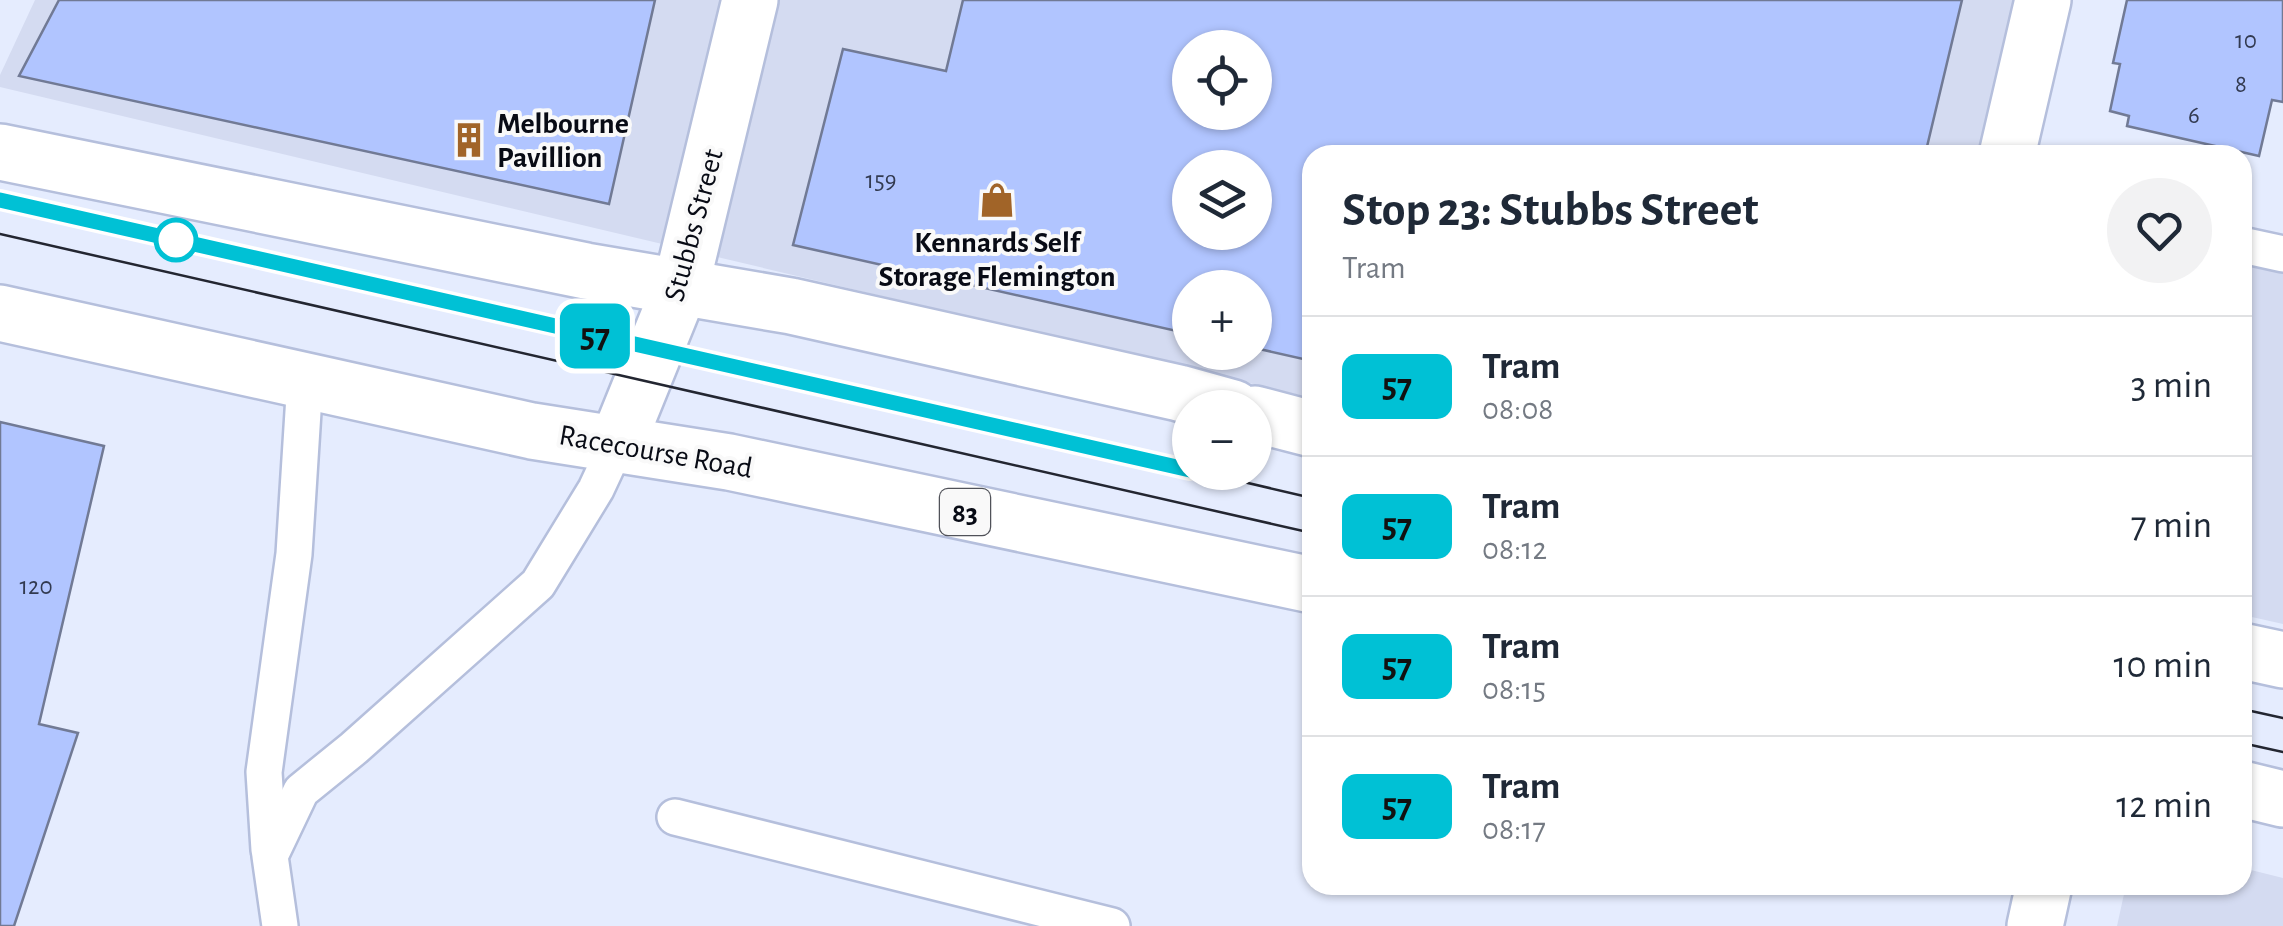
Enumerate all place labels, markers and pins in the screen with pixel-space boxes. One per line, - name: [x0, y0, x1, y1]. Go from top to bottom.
- place label: Melbourne Pavillion: [497, 109, 629, 173]
- building icon: Melbourne Pavillion: [450, 121, 488, 159]
- shop icon: Kennards Self Storage Flemington: [978, 181, 1016, 219]
- unlabelled marker: [155, 219, 197, 261]
- place label: Kennards Self Storage Flemington: [879, 228, 1116, 292]

